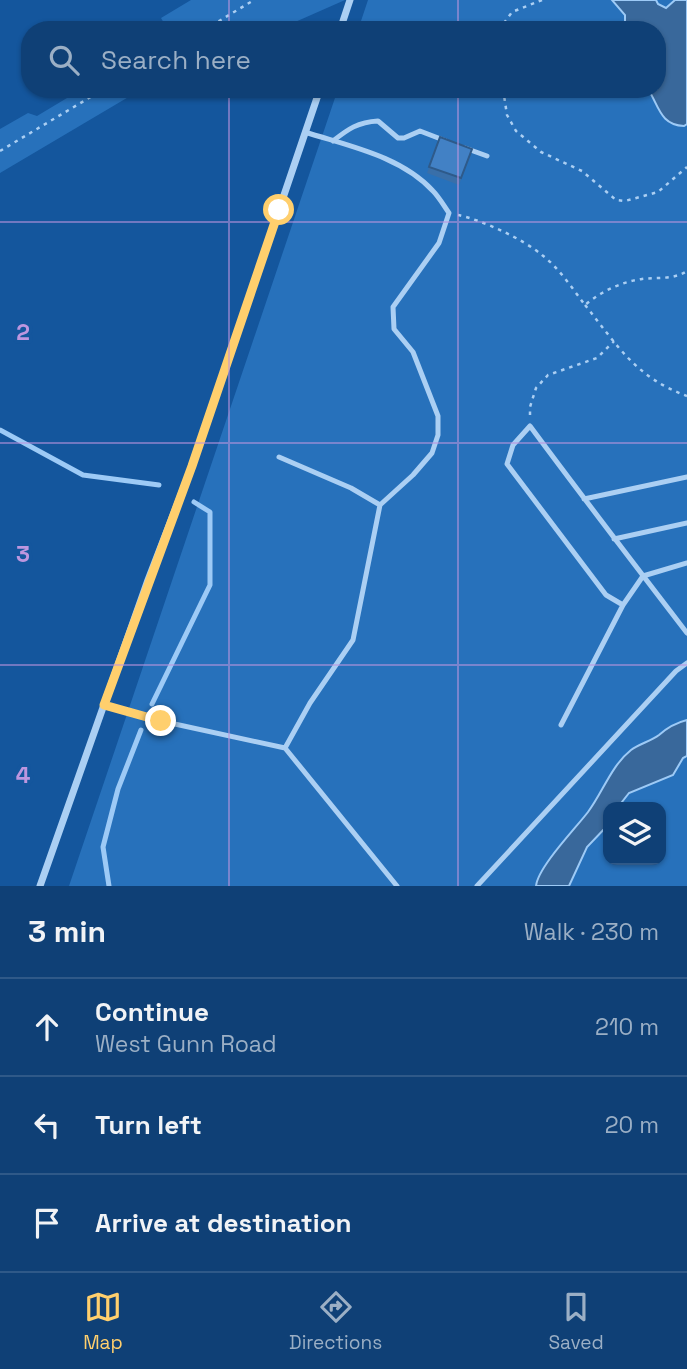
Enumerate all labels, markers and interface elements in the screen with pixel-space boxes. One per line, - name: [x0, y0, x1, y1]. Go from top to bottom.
- search box: [21, 21, 666, 98]
- icon: search: [45, 41, 83, 79]
- text: Search here: [101, 43, 251, 77]
- route start: [263, 194, 294, 225]
- text: 2: [16, 317, 30, 347]
- text: 3: [16, 539, 30, 569]
- route end: [145, 705, 176, 736]
- text: 4: [16, 760, 31, 790]
- map controls: [603, 802, 666, 865]
- button: layers: [603, 802, 666, 865]
- text: 3 min: [28, 912, 106, 951]
- text: Walk · 230 m: [524, 917, 659, 947]
- text: Continue: [95, 995, 209, 1029]
- icon: ahead: [28, 1008, 66, 1046]
- text: 210 m: [595, 1012, 659, 1042]
- text: West Gunn Road: [95, 1029, 277, 1059]
- icon: left: [28, 1106, 66, 1144]
- text: Turn left: [95, 1108, 202, 1142]
- text: 20 m: [605, 1110, 659, 1140]
- icon: arrive: [28, 1204, 66, 1242]
- text: Arrive at destination: [95, 1206, 352, 1240]
- tab: Map: [83, 1288, 123, 1355]
- tab: Directions: [289, 1288, 382, 1355]
- tab: Saved: [548, 1288, 604, 1355]

